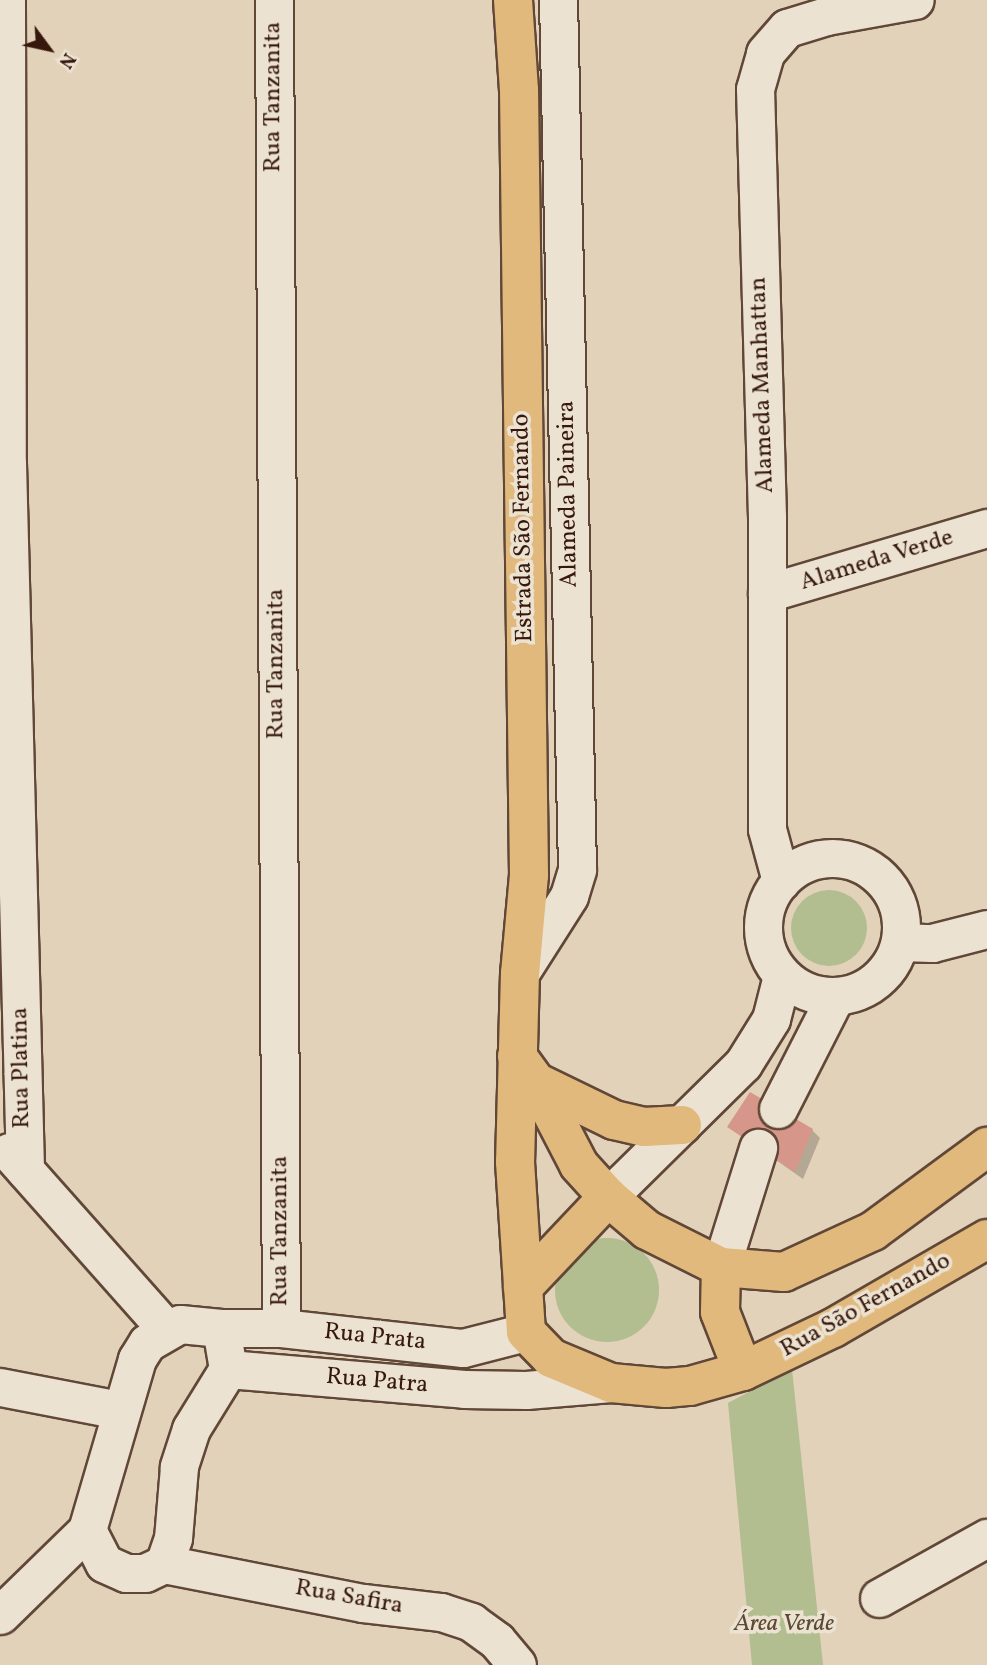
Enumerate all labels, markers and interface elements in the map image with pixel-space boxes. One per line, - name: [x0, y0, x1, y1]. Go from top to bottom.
- north arrow: [14, 14, 84, 84]
- street label: Rua Tanzanita: [260, 21, 288, 173]
- text: N: [52, 48, 81, 73]
- street label: Alameda Manhattan: [745, 276, 781, 494]
- street label: Alameda Paineira: [553, 400, 585, 588]
- street label: Estrada São Fernando: [508, 413, 540, 643]
- street label: Alameda Verde: [797, 524, 957, 598]
- street label: Rua Tanzanita: [263, 588, 291, 740]
- street label: Rua Platina: [7, 1007, 37, 1129]
- street label: Rua Tanzanita: [267, 1155, 295, 1307]
- street label: Rua São Fernando: [776, 1247, 956, 1365]
- street label: Rua Prata: [322, 1318, 428, 1358]
- street label: Rua Patra: [325, 1363, 429, 1401]
- street label: Rua Safira: [293, 1574, 405, 1622]
- park label: Área Verde: [734, 1611, 834, 1639]

